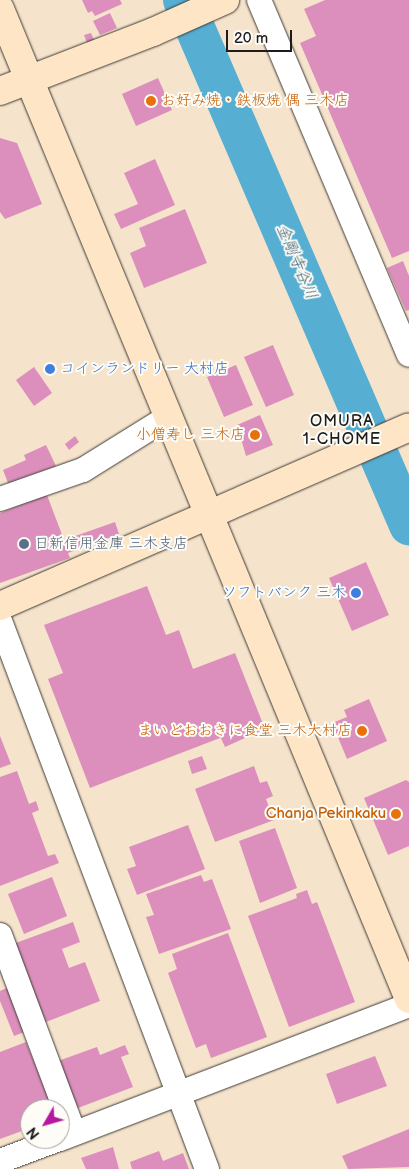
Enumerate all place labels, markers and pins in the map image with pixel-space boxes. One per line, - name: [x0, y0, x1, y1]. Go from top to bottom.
- place label: お好み焼・鉄板焼 偶 三木店: [161, 92, 349, 110]
- marker: お好み焼・鉄板焼 偶 三木店: [145, 95, 157, 107]
- place label: コインランドリー 大村店: [60, 360, 229, 378]
- marker: コインランドリー 大村店: [44, 363, 56, 375]
- place label: 小僧寿し 三木店: [136, 426, 245, 444]
- marker: 小僧寿し 三木店: [249, 429, 261, 441]
- place label: 日新信用金庫 三木支店: [34, 535, 188, 553]
- marker: 日新信用金庫 三木支店: [18, 538, 30, 550]
- place label: ソフトバンク 三木: [222, 584, 346, 602]
- marker: ソフトバンク 三木: [350, 587, 362, 599]
- place label: まいどおおきに食堂 三木大村店: [138, 722, 352, 740]
- marker: まいどおおきに食堂 三木大村店: [356, 725, 368, 737]
- place label: Chanja Pekinkaku: [266, 805, 386, 823]
- marker: Chanja Pekinkaku: [390, 808, 402, 820]

